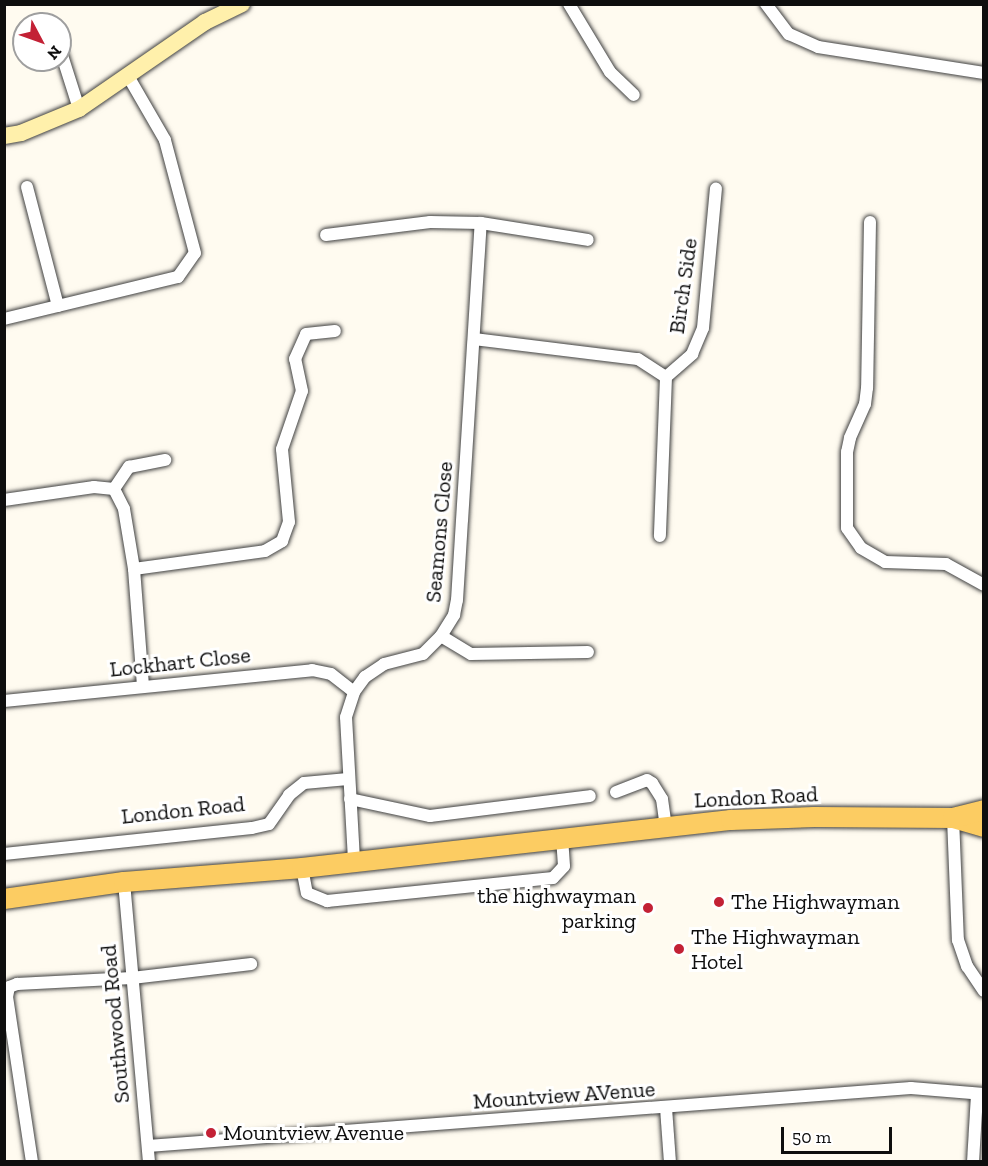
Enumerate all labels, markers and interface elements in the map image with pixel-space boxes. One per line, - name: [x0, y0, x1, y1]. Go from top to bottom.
- north arrow: [12, 12, 72, 72]
- text: N: [43, 42, 66, 64]
- street label: Birch Side: [663, 236, 703, 336]
- street label: Seamons Close: [420, 460, 458, 604]
- street label: Lockhart Close: [108, 641, 252, 683]
- street label: London Road: [693, 781, 819, 813]
- street label: London Road: [120, 790, 246, 830]
- place label: the highwayman parking: [477, 882, 636, 933]
- place label: The Highwayman: [731, 889, 899, 915]
- marker: The Highwayman: [712, 895, 726, 909]
- marker: the highwayman parking: [641, 901, 655, 915]
- place label: The Highwayman Hotel: [691, 923, 859, 974]
- marker: The Highwayman Hotel: [672, 942, 686, 956]
- street label: Southwood Road: [95, 944, 135, 1104]
- street label: Mountview AVenue: [471, 1075, 657, 1115]
- scale bar: [784, 1115, 895, 1153]
- place label: Mountview Avenue: [223, 1120, 405, 1146]
- marker: Mountview Avenue: [204, 1126, 218, 1140]
- text: 50 m: [792, 1126, 831, 1148]

